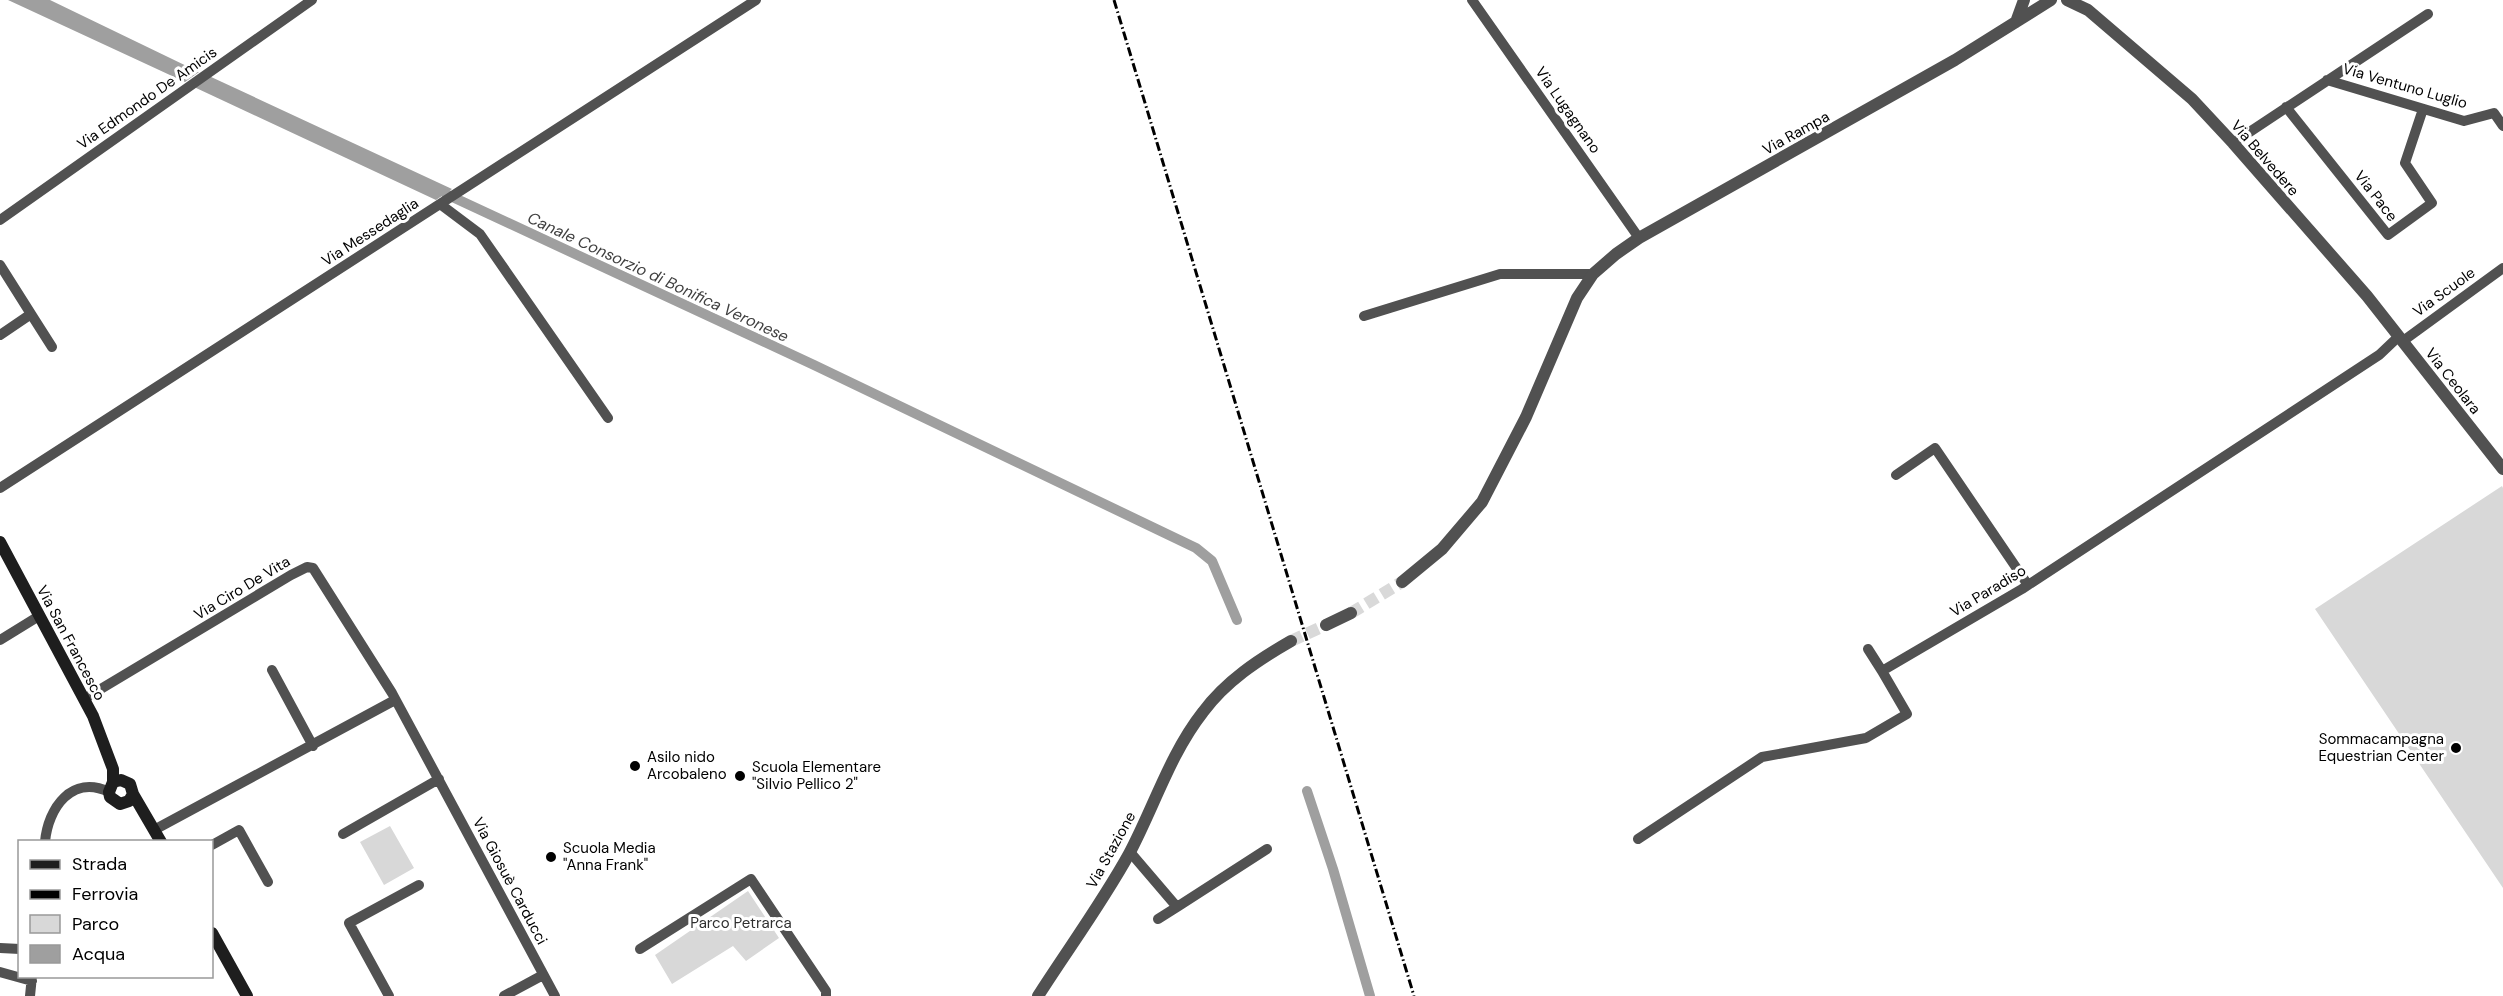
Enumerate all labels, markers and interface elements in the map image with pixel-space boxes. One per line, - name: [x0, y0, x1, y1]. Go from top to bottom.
- street label: Via Edmondo De Amicis: [73, 42, 221, 154]
- street label: Via Ventuno Luglio: [2340, 59, 2470, 113]
- street label: Via Lugagnano: [1531, 63, 1605, 157]
- street label: Via Rampa: [1759, 106, 1833, 160]
- street label: Via Belvedere: [2226, 116, 2304, 200]
- street label: Via Pace: [2350, 166, 2402, 226]
- street label: Via Messedaglia: [318, 193, 422, 271]
- water label: Canale Consorzio di Bonifica Veronese: [524, 207, 792, 347]
- street label: Via Scuole: [2409, 263, 2479, 321]
- street label: Via Ceolara: [2421, 344, 2485, 418]
- street label: Via Ciro De Vita: [190, 551, 294, 625]
- street label: Via Paradiso: [1946, 560, 2030, 622]
- street label: Via San Francesco: [32, 582, 110, 704]
- place label: Sommacampagna Equestrian Center: [2318, 729, 2444, 766]
- marker: Sommacampagna Equestrian Center: [2449, 741, 2463, 755]
- place label: Asilo nido Arcobaleno: [647, 747, 727, 784]
- place label: Scuola Elementare "Silvio Pellico 2": [752, 757, 881, 794]
- marker: Asilo nido Arcobaleno: [628, 759, 642, 773]
- marker: Scuola Elementare "Silvio Pellico 2": [733, 769, 747, 783]
- street label: Via Stazione: [1082, 808, 1140, 892]
- street label: Via Giosuè Carducci: [468, 814, 552, 948]
- place label: Scuola Media "Anna Frank": [563, 838, 656, 875]
- legend: [18, 840, 213, 978]
- marker: Scuola Media "Anna Frank": [544, 850, 558, 864]
- text: Strada: [72, 852, 127, 876]
- text: Ferrovia: [72, 882, 138, 906]
- text: Parco: [72, 912, 119, 936]
- park label: Parco Petrarca: [690, 913, 792, 933]
- text: Acqua: [72, 942, 125, 966]

